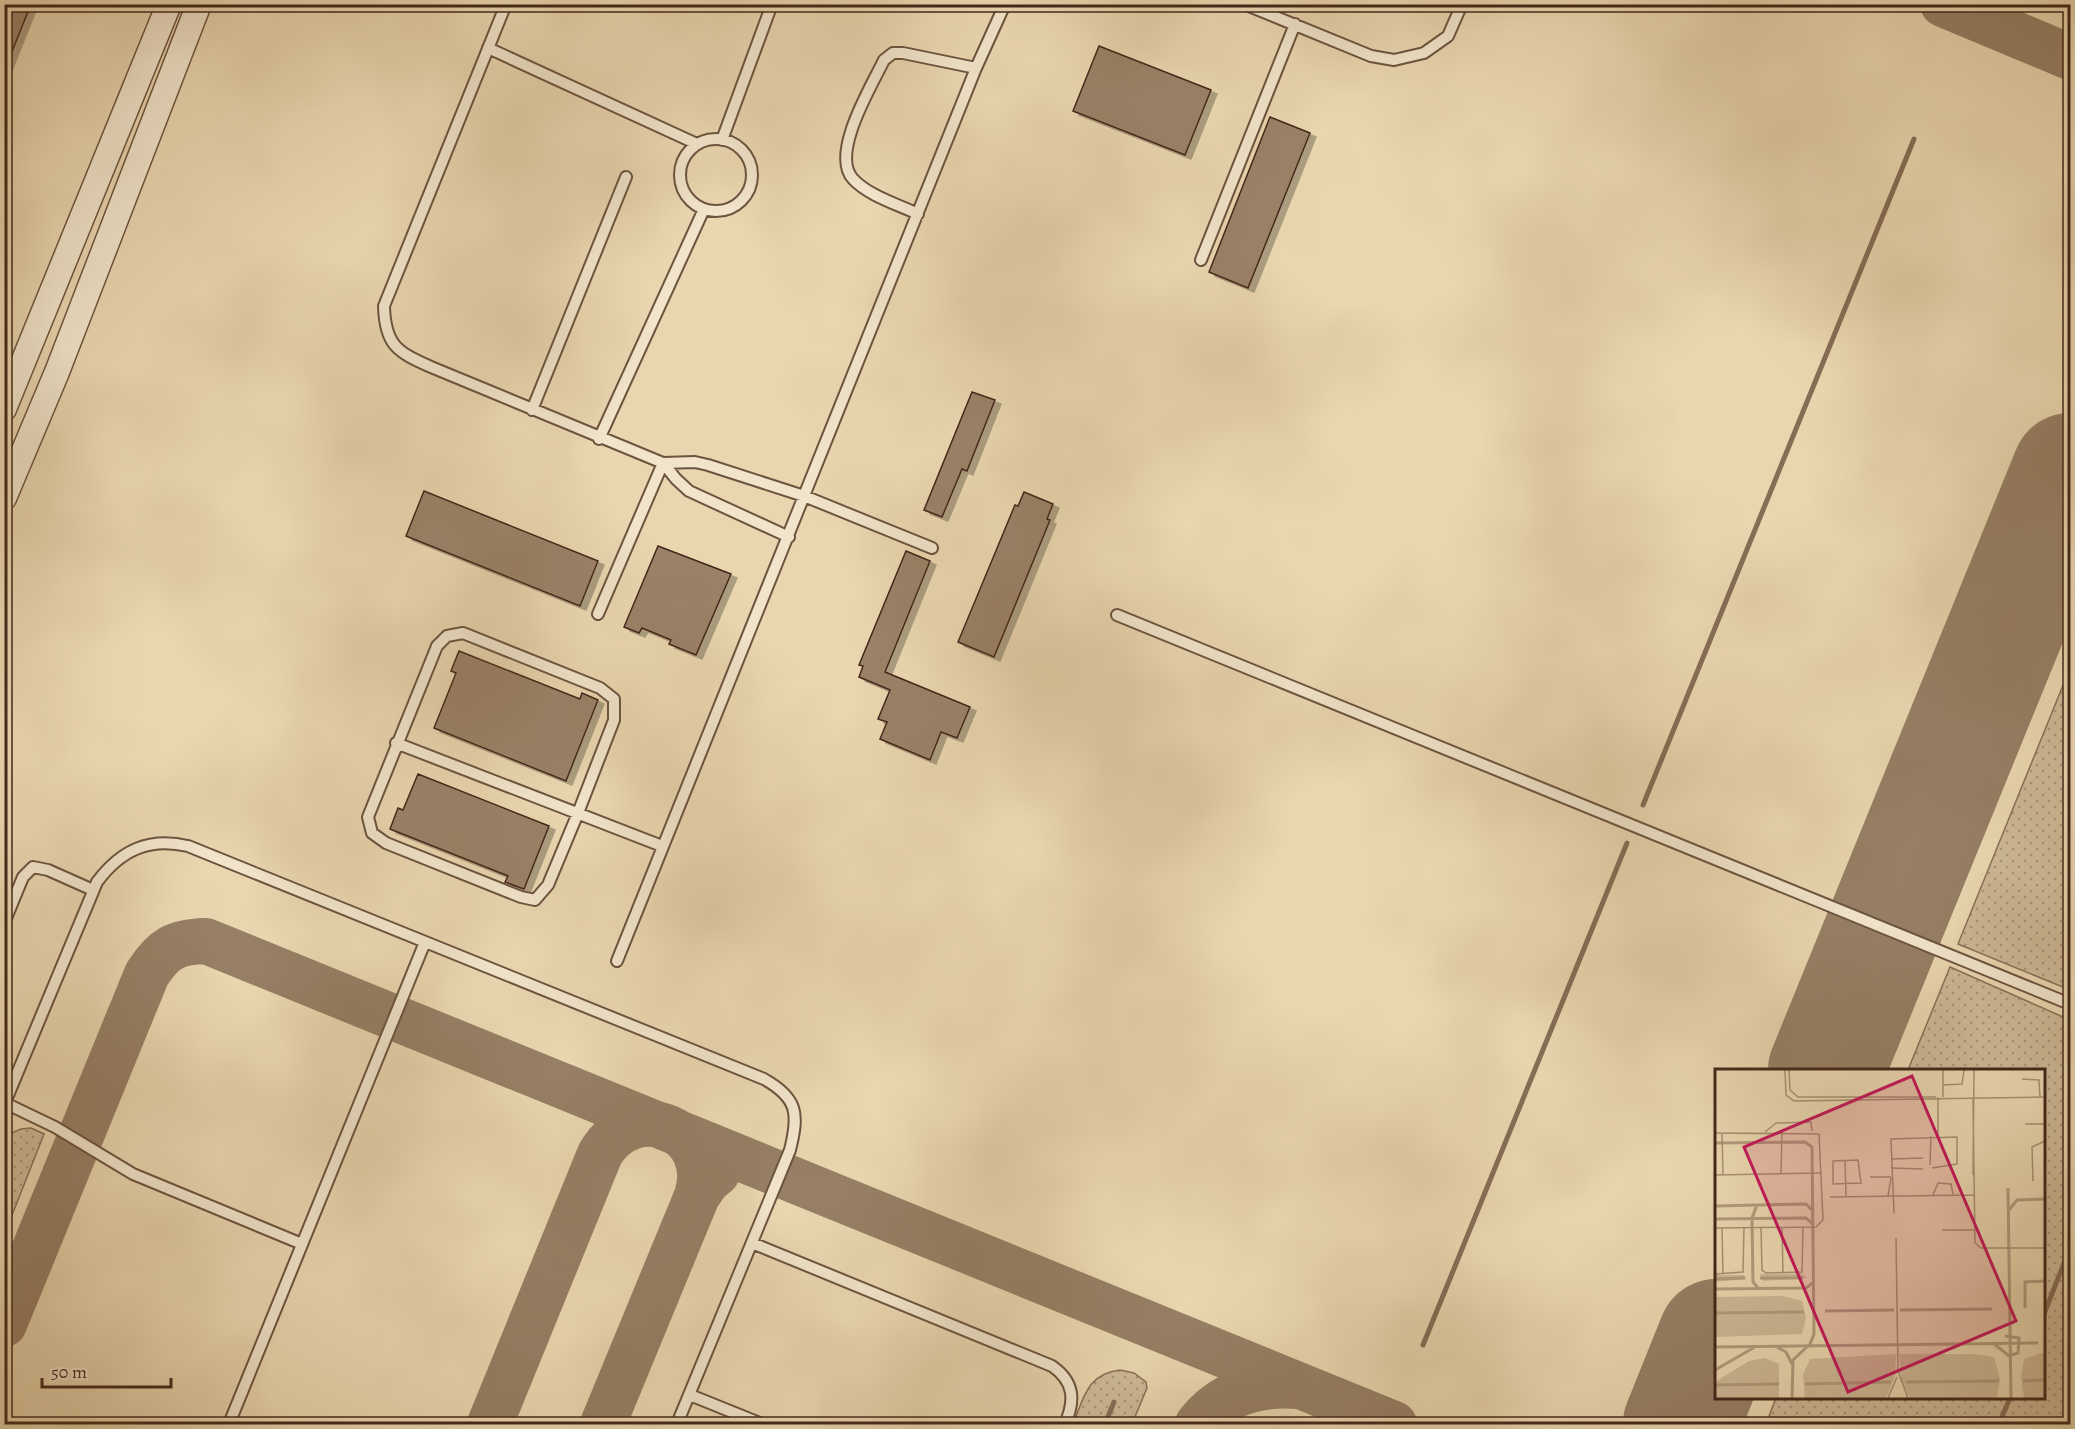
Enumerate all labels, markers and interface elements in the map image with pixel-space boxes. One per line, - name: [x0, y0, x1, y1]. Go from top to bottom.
- inset map: [1715, 1069, 2045, 1399]
- scale bar: [42, 1351, 171, 1389]
- text: 50 m: [51, 1360, 87, 1384]

